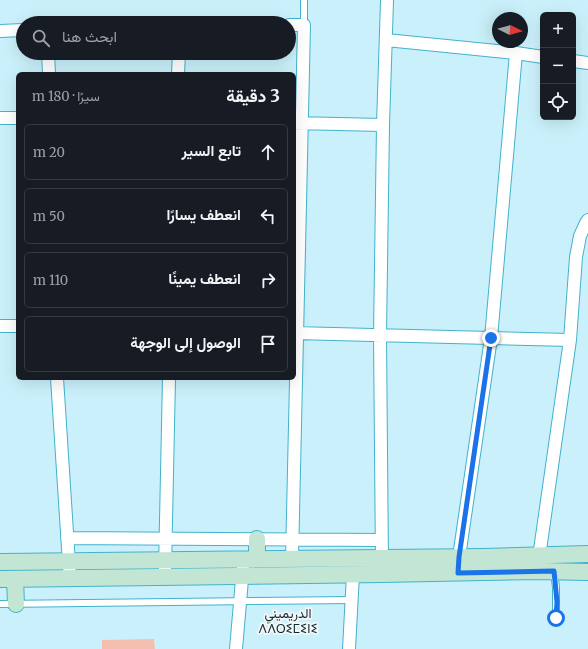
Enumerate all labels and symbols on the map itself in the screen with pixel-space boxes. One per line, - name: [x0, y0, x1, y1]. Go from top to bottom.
- north arrow: [492, 12, 528, 48]
- route end: [482, 329, 500, 347]
- district label: الدريميني ⴷⴷⵔⵉⵎⵉⵏⵉ: [258, 605, 318, 637]
- route start: [547, 609, 565, 627]

